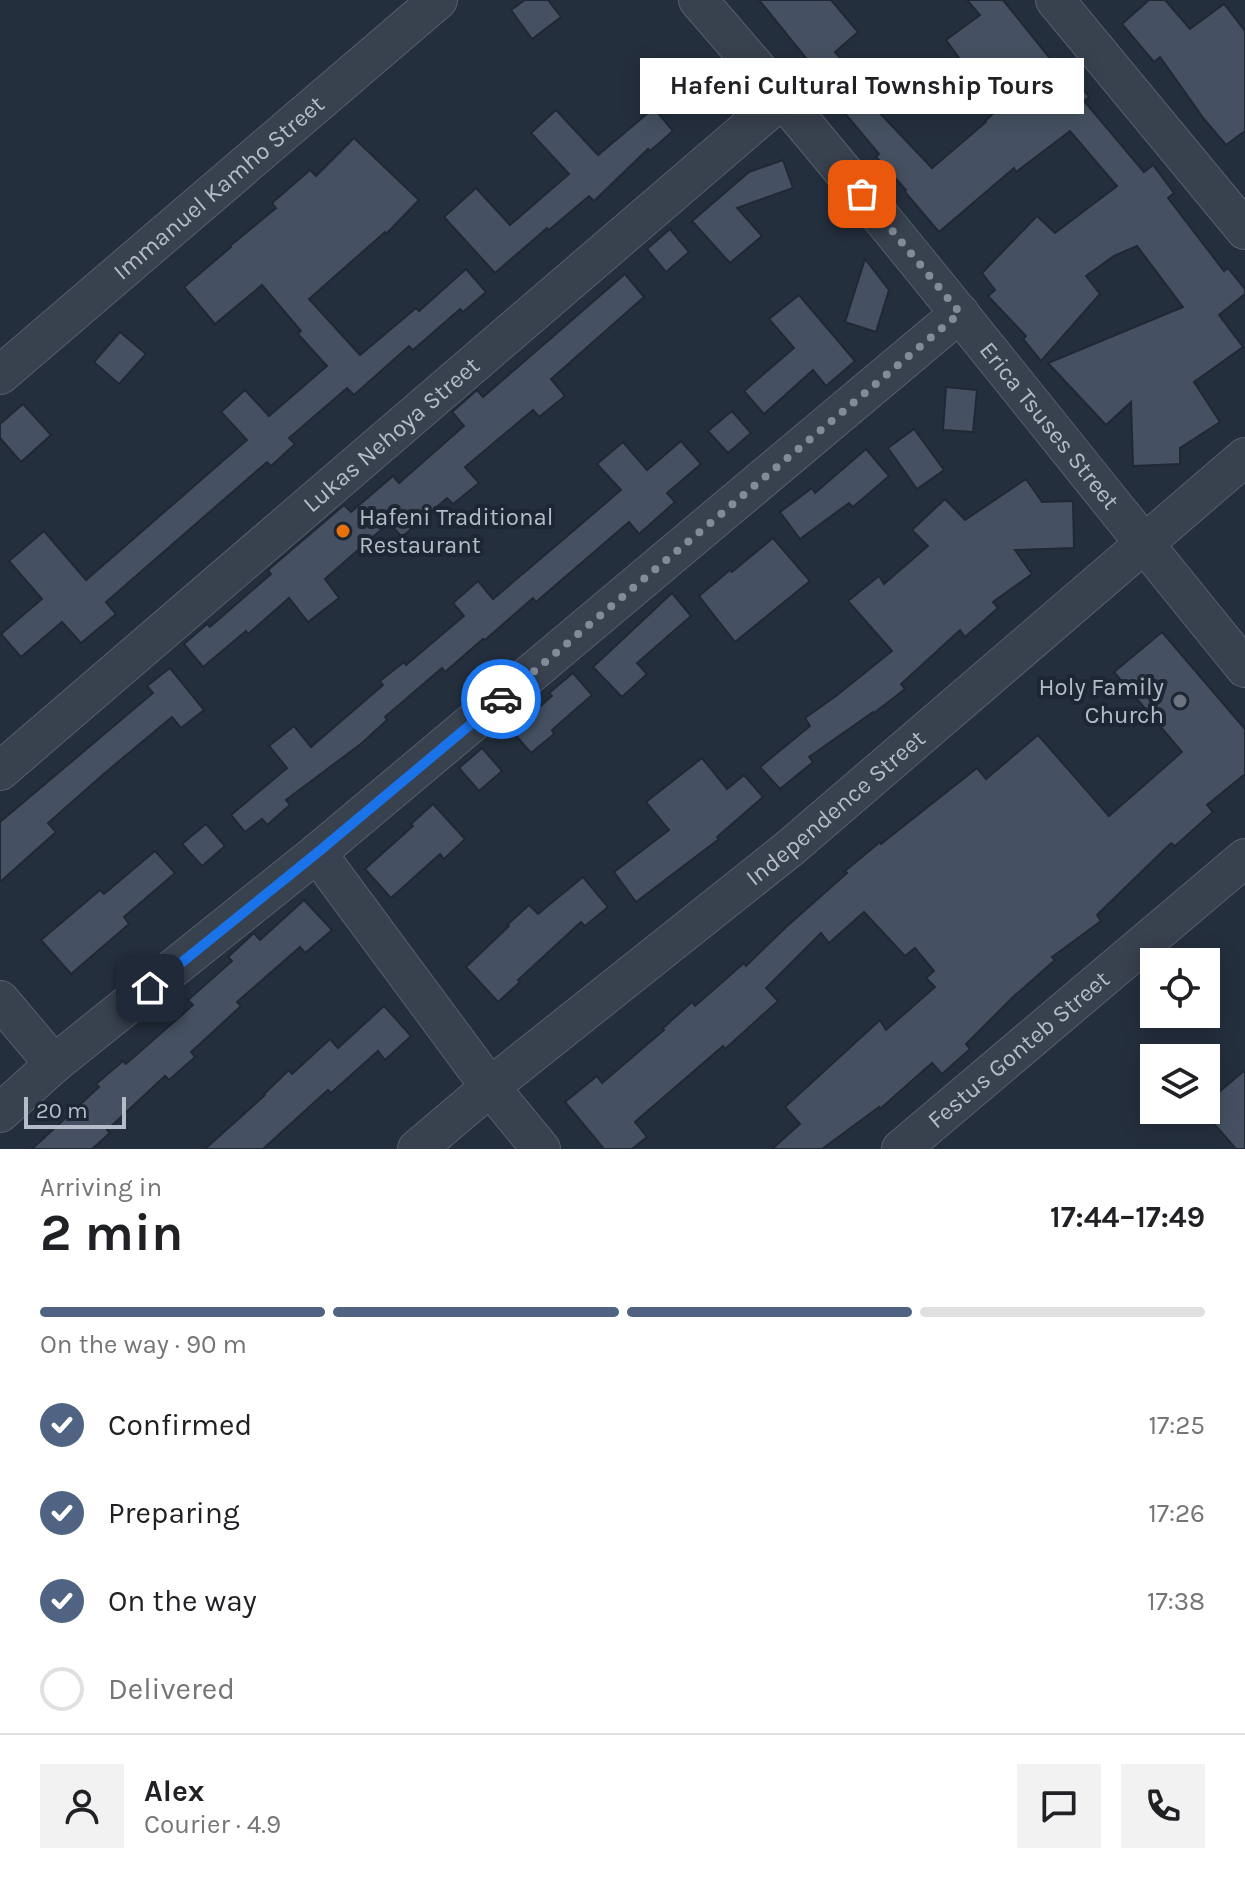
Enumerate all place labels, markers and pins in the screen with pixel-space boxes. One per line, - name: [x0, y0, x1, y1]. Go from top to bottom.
- callout: Hafeni Cultural Township Tours: [640, 58, 1084, 114]
- pin: [828, 160, 896, 228]
- place label: Hafeni Traditional Restaurant: [359, 503, 553, 559]
- marker: Hafeni Traditional Restaurant: [334, 522, 352, 540]
- place label: Holy Family Church: [1039, 673, 1164, 729]
- marker: Holy Family Church: [1171, 692, 1189, 710]
- pin: [116, 954, 184, 1022]

